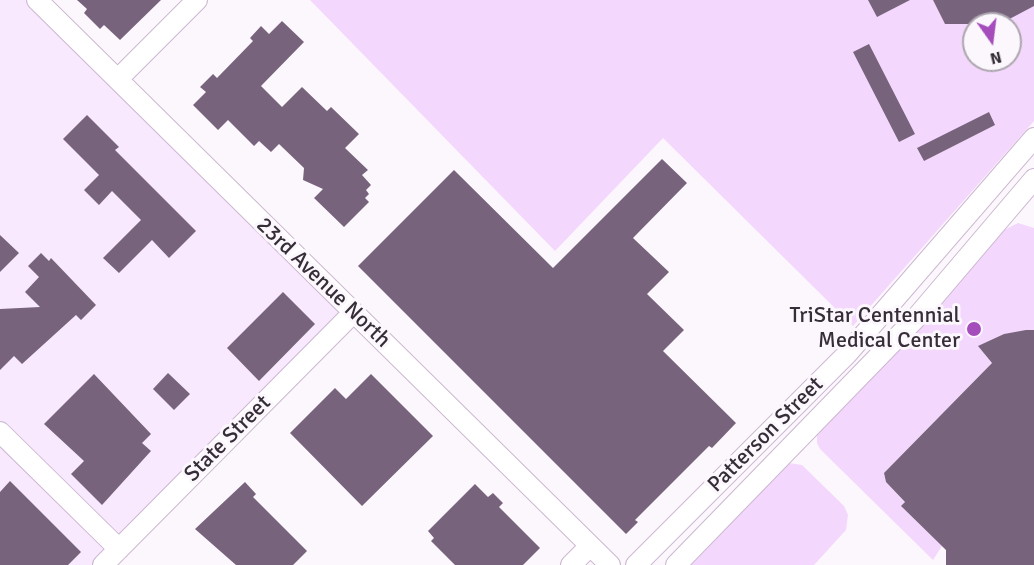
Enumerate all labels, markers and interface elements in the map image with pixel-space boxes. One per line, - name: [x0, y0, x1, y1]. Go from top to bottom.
- north arrow: [962, 12, 1022, 72]
- text: N: [988, 46, 1004, 69]
- street label: 23rd Avenue North: [250, 212, 396, 354]
- place label: TriStar Centennial Medical Center: [790, 303, 960, 354]
- marker: TriStar Centennial Medical Center: [965, 320, 983, 338]
- street label: Patterson Street: [703, 372, 829, 498]
- street label: State Street: [179, 390, 277, 488]

